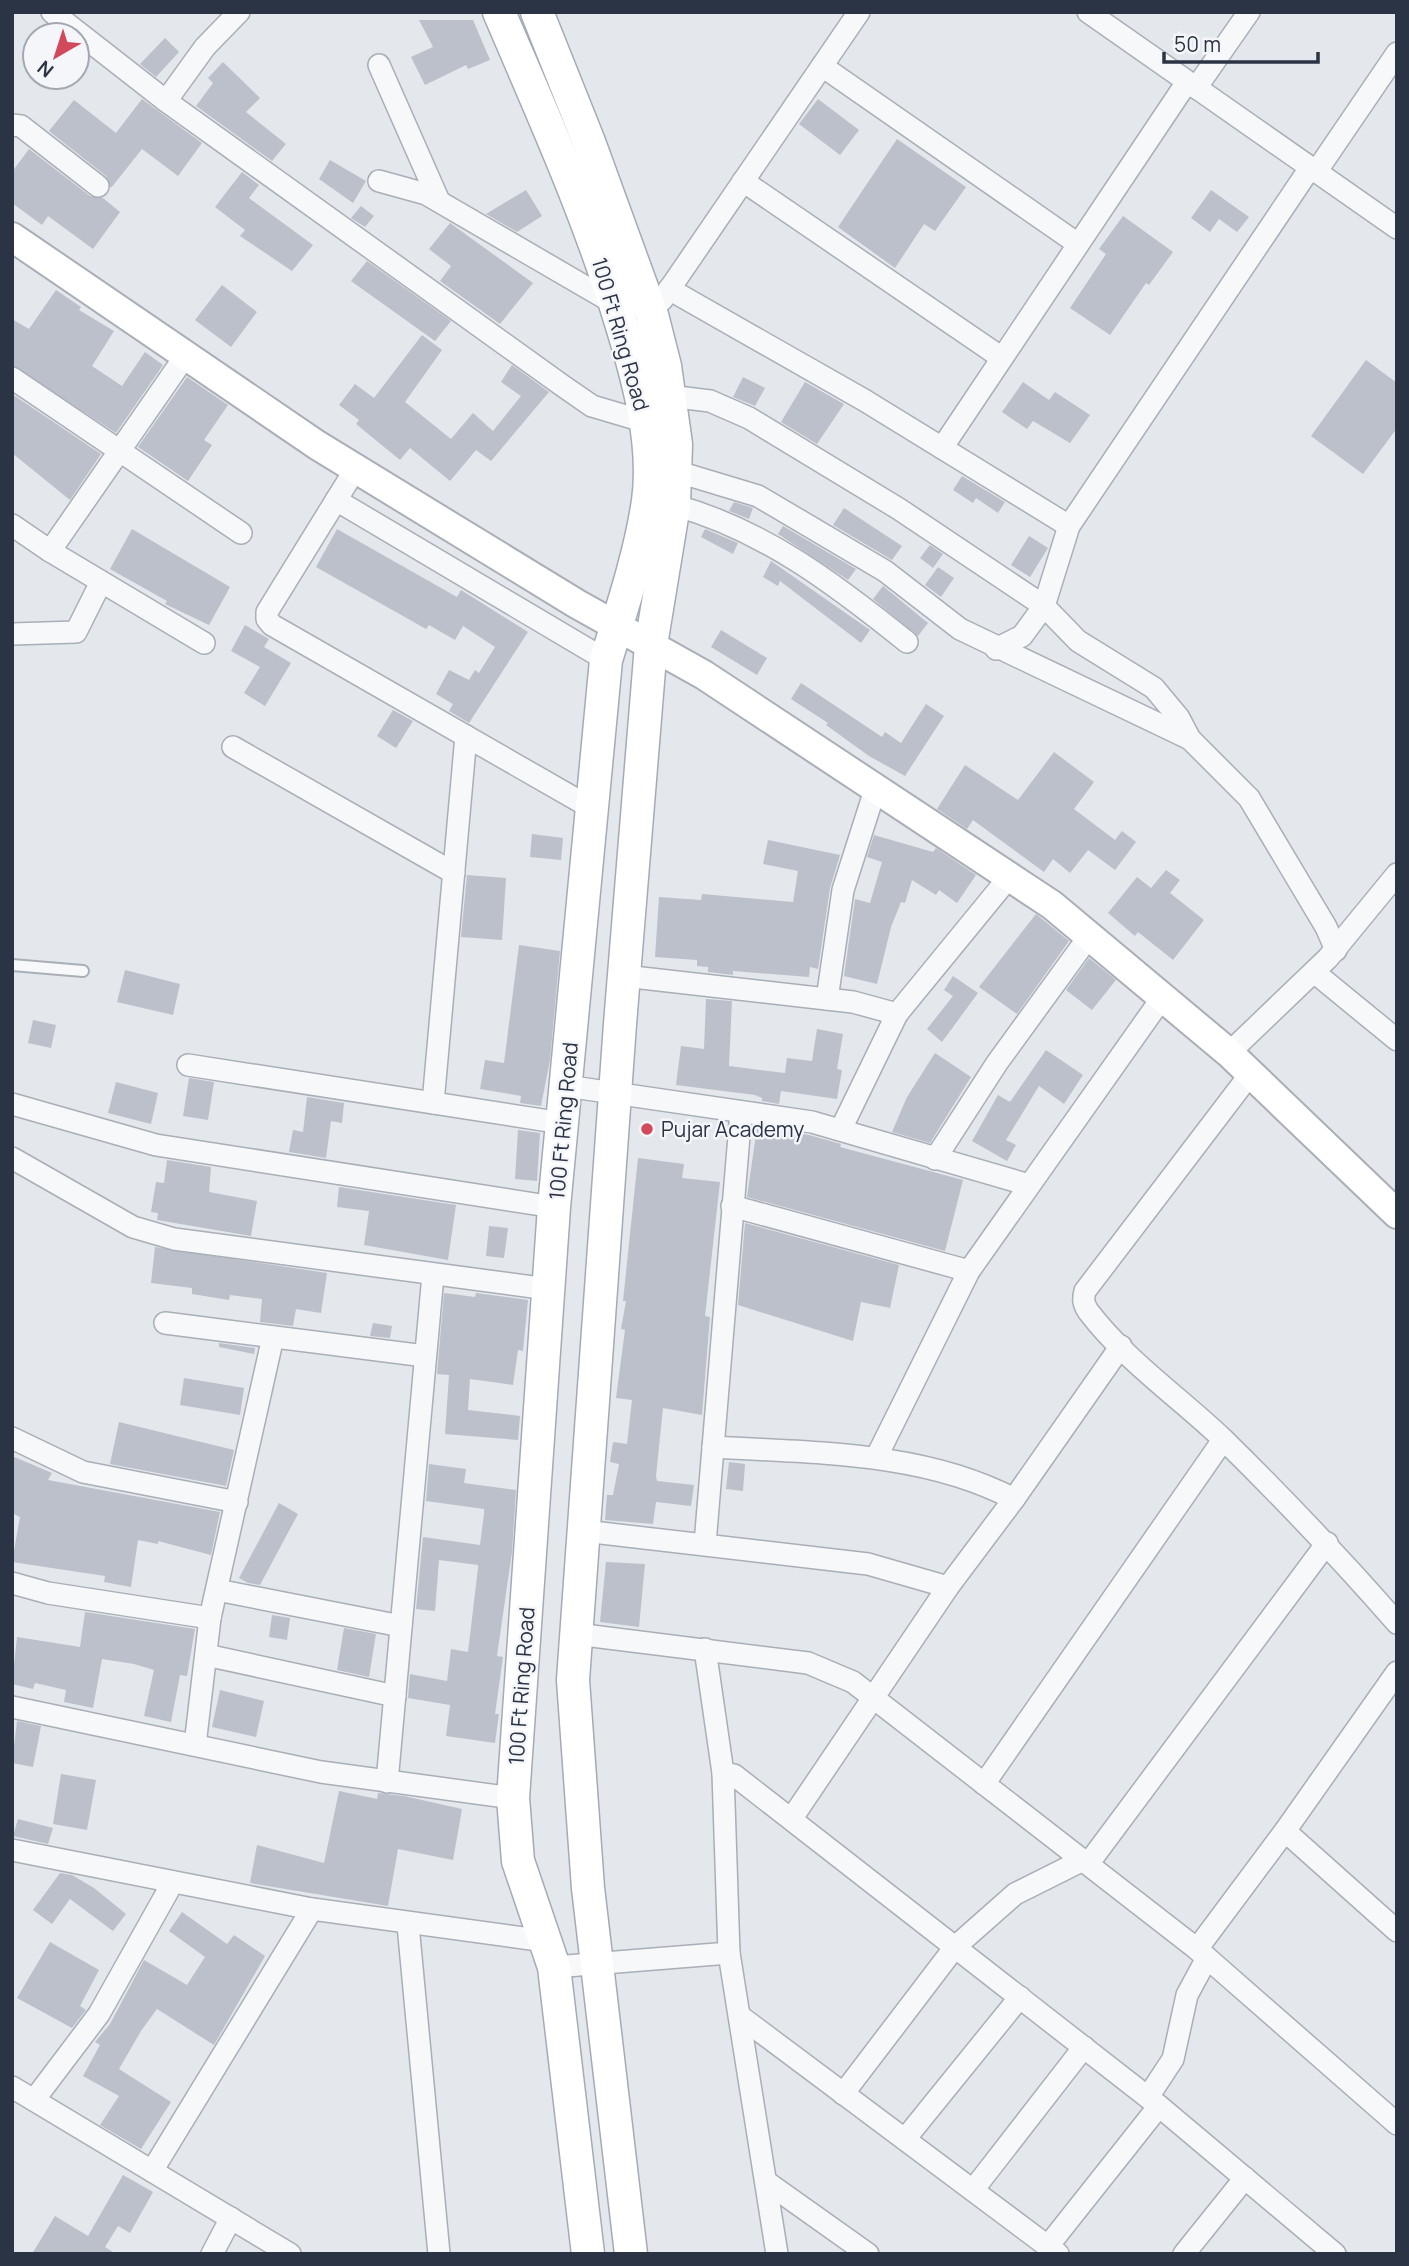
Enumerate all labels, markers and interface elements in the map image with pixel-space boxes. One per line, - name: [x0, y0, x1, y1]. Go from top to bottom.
- north arrow: [21, 21, 91, 91]
- scale bar: [1164, 21, 1318, 65]
- text: 50 m: [1174, 30, 1221, 58]
- text: N: [32, 55, 59, 84]
- street label: 100 Ft Ring Road: [586, 254, 656, 414]
- street label: 100 Ft Ring Road: [542, 1041, 584, 1201]
- place label: Pujar Academy: [661, 1115, 804, 1143]
- marker: Pujar Academy: [639, 1121, 655, 1137]
- street label: 100 Ft Ring Road: [502, 1606, 540, 1766]

